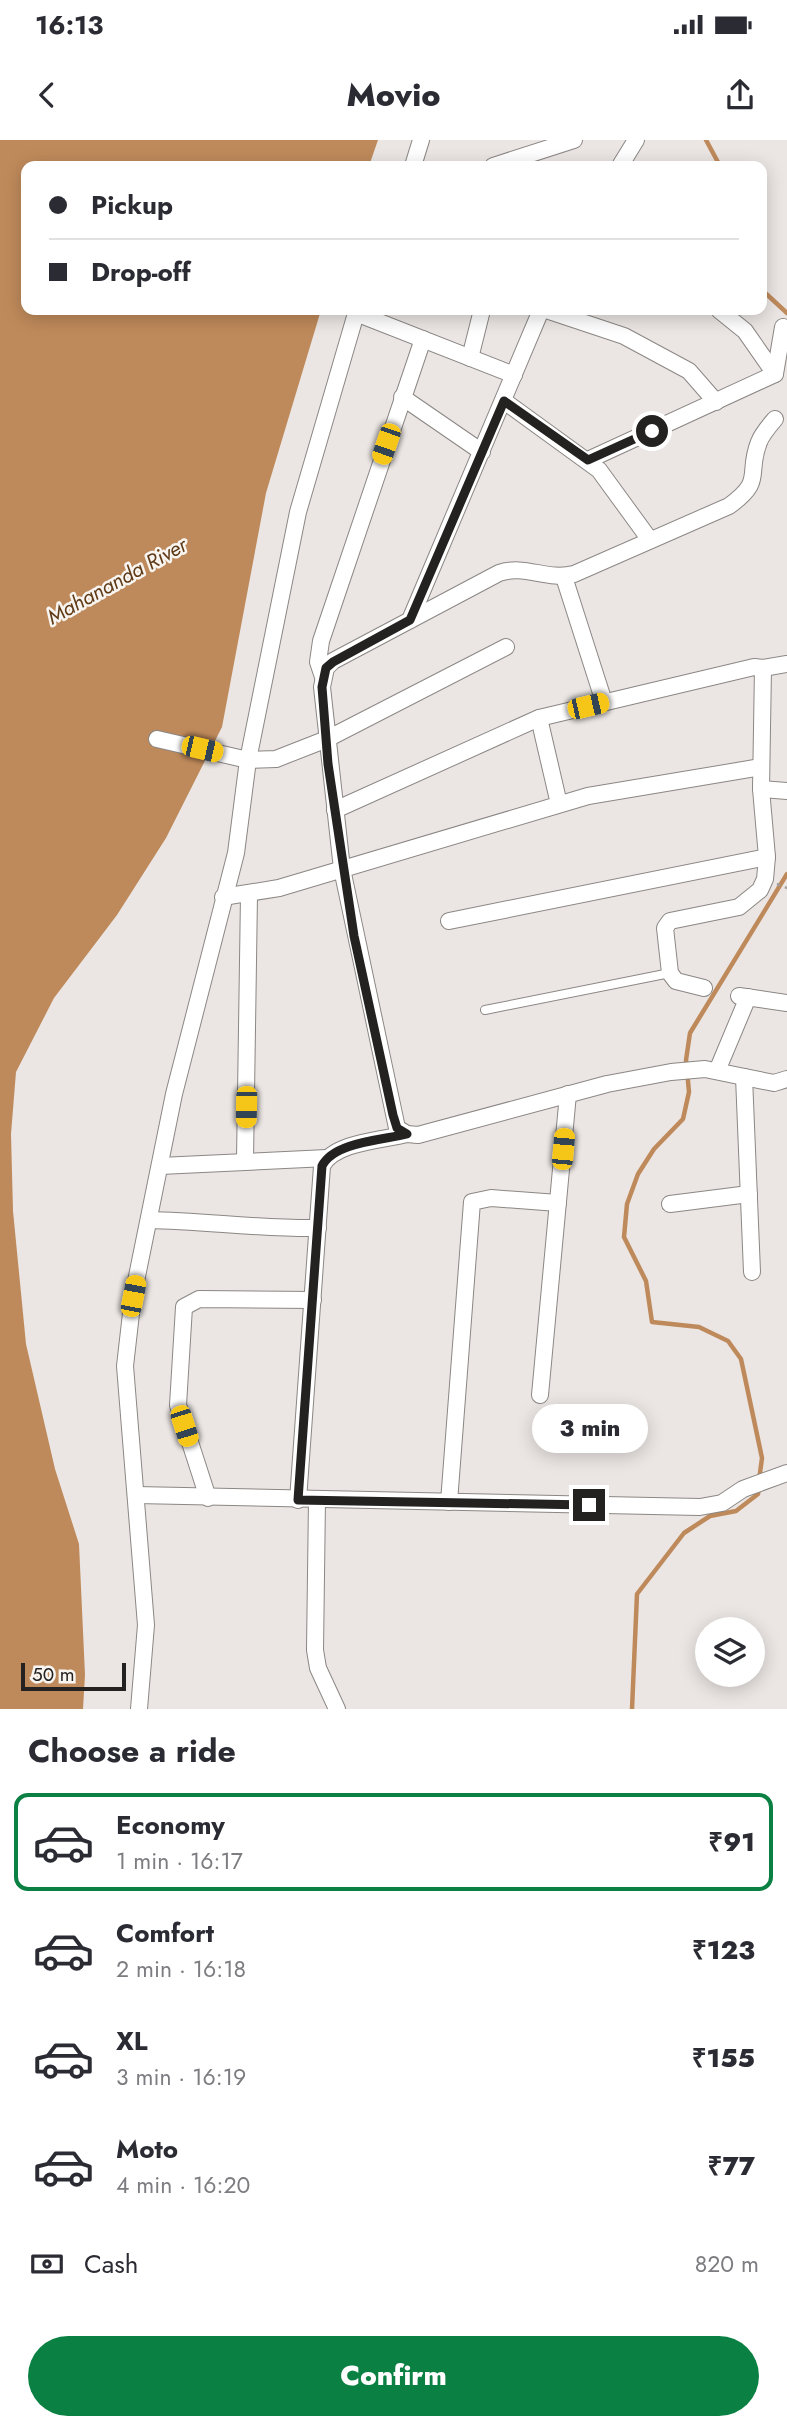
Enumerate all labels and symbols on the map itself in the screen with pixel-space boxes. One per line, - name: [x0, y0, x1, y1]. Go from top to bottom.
- route start: [636, 415, 668, 447]
- car: [370, 421, 403, 467]
- water label: Mahananda River: [42, 530, 193, 632]
- car: [566, 691, 611, 721]
- car: [180, 734, 225, 764]
- car: [236, 1086, 257, 1128]
- car: [551, 1127, 576, 1171]
- car: [119, 1273, 148, 1319]
- car: [168, 1403, 201, 1449]
- callout: 3 min: [531, 1404, 647, 1452]
- route end: [573, 1489, 605, 1521]
- scale bar: [21, 1660, 126, 1692]

